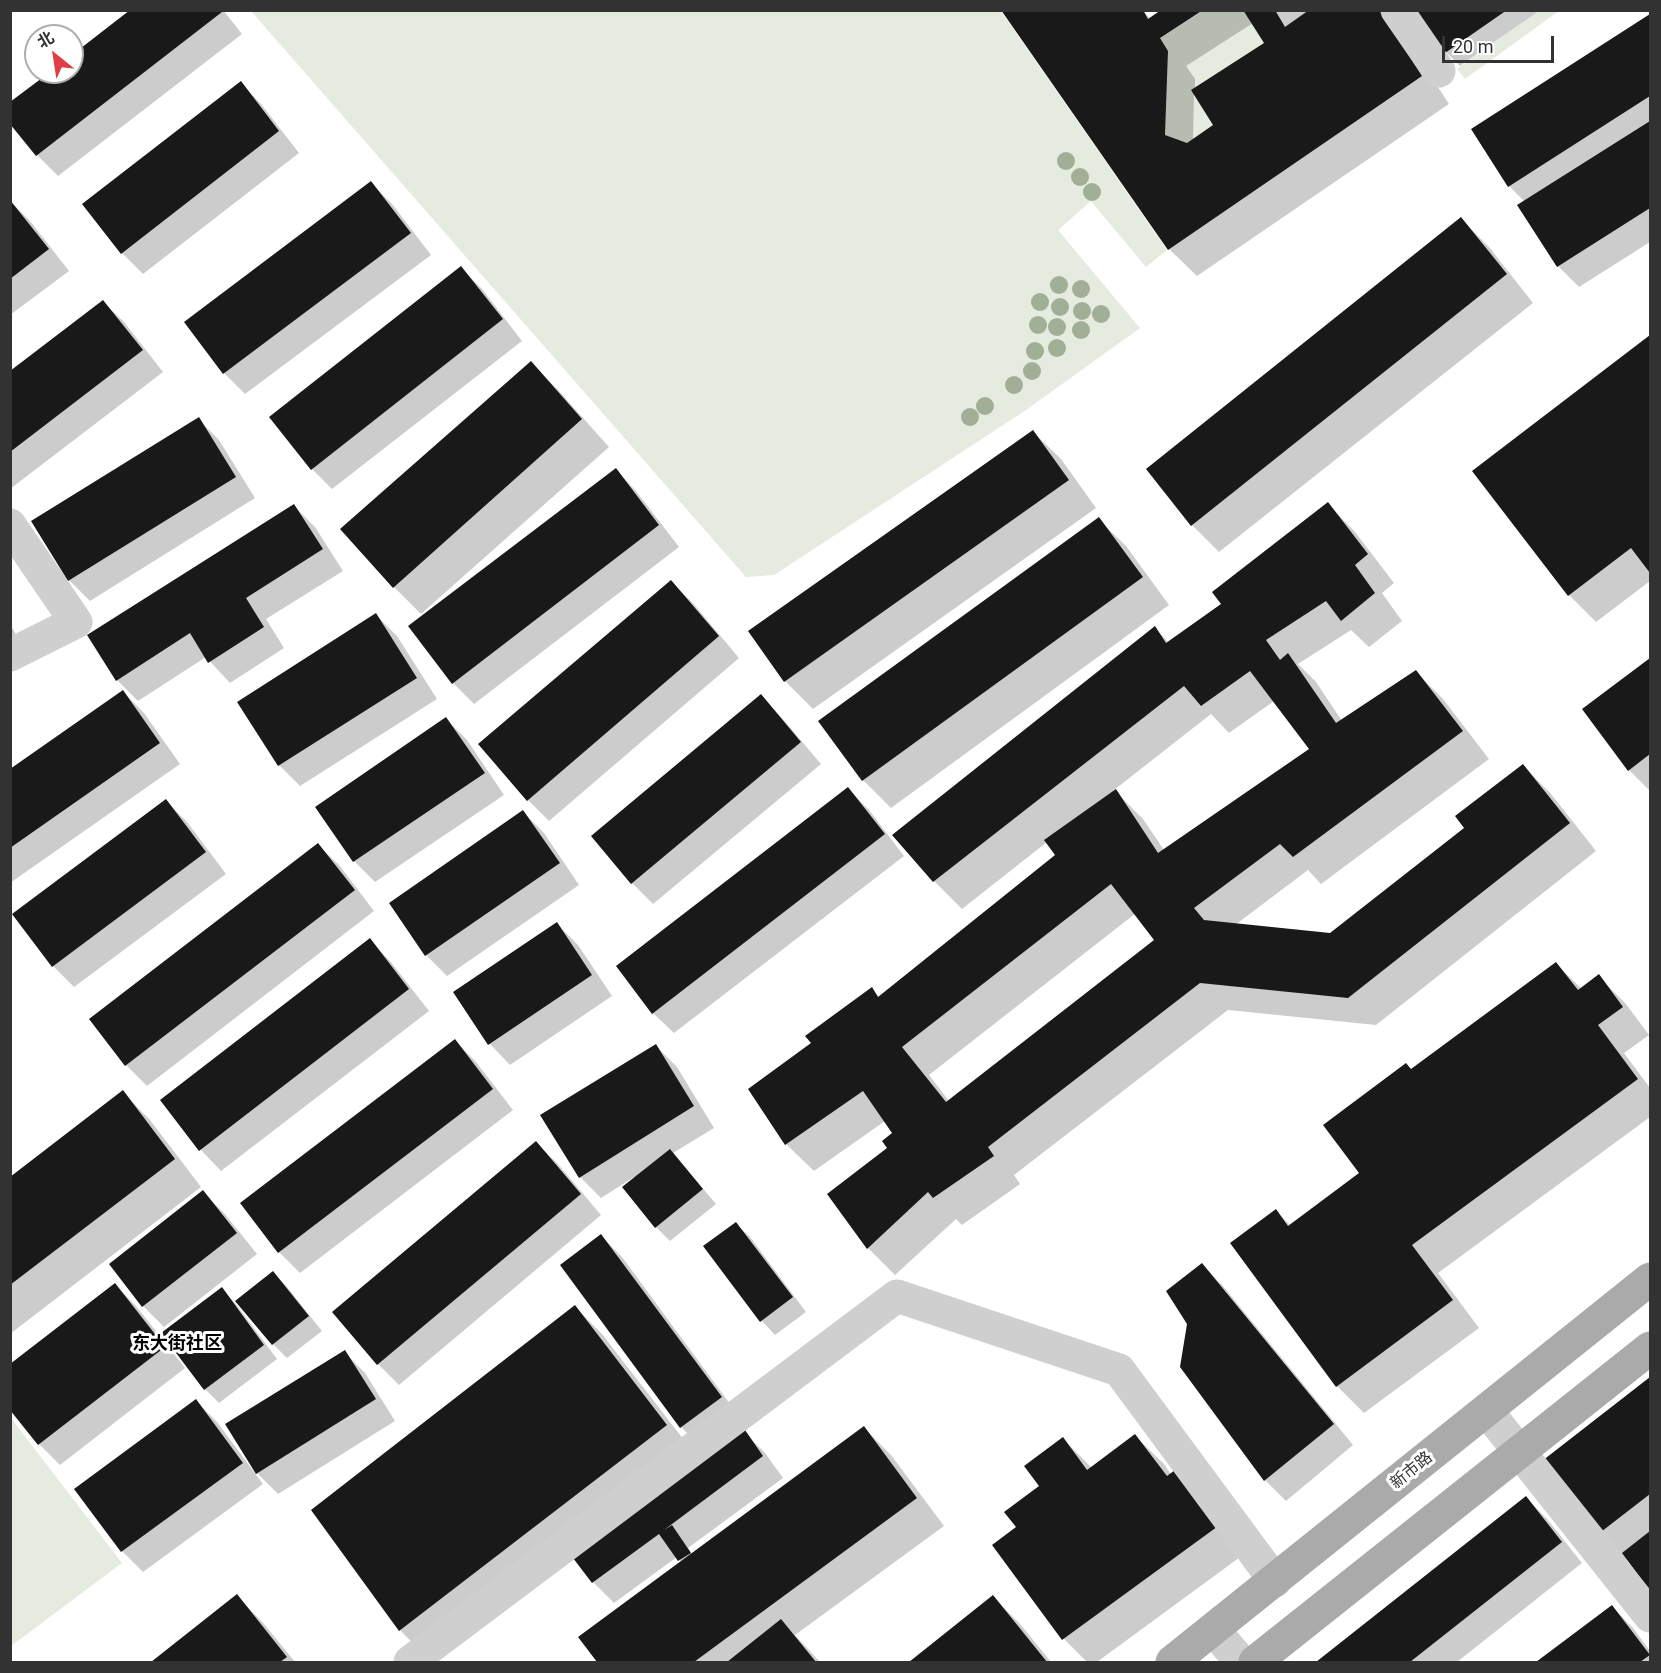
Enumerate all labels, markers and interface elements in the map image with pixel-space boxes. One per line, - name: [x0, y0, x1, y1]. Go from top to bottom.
- north arrow: [24, 24, 84, 84]
- scale bar: [1445, 24, 1558, 62]
- text: 北: [34, 27, 57, 52]
- text: 20 m: [1453, 36, 1493, 57]
- district label: 东大街社区: [132, 1333, 222, 1355]
- street label: 新市路: [1387, 1448, 1437, 1494]

